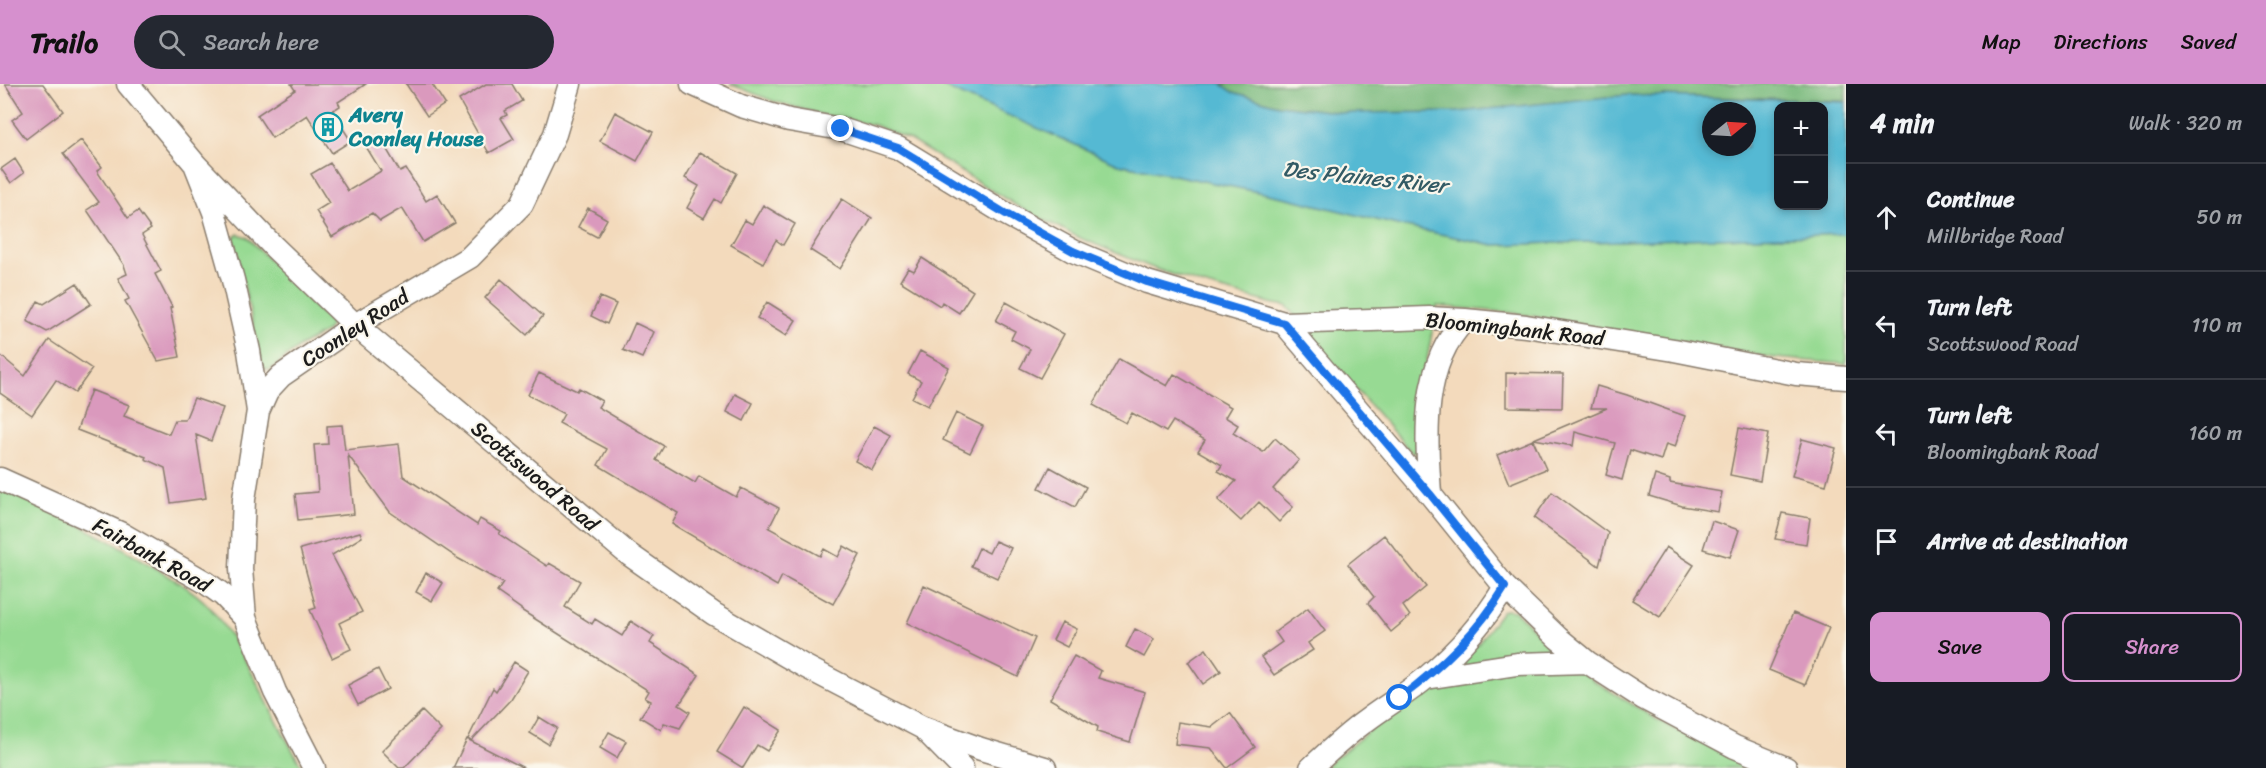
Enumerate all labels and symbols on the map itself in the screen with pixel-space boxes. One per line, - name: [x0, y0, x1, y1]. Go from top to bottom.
- place label: Avery Coonley House: [348, 96, 485, 158]
- north arrow: [1702, 102, 1756, 156]
- building icon: Avery Coonley House: [312, 111, 344, 143]
- route end: [827, 115, 853, 141]
- water label: Des Plaines River: [1281, 149, 1453, 205]
- street label: Coonley Road: [293, 277, 419, 377]
- street label: Bloomingbank Road: [1424, 301, 1608, 357]
- street label: Scottswood Road: [462, 411, 609, 543]
- street label: Fairbank Road: [85, 507, 220, 604]
- route start: [1386, 684, 1412, 710]

